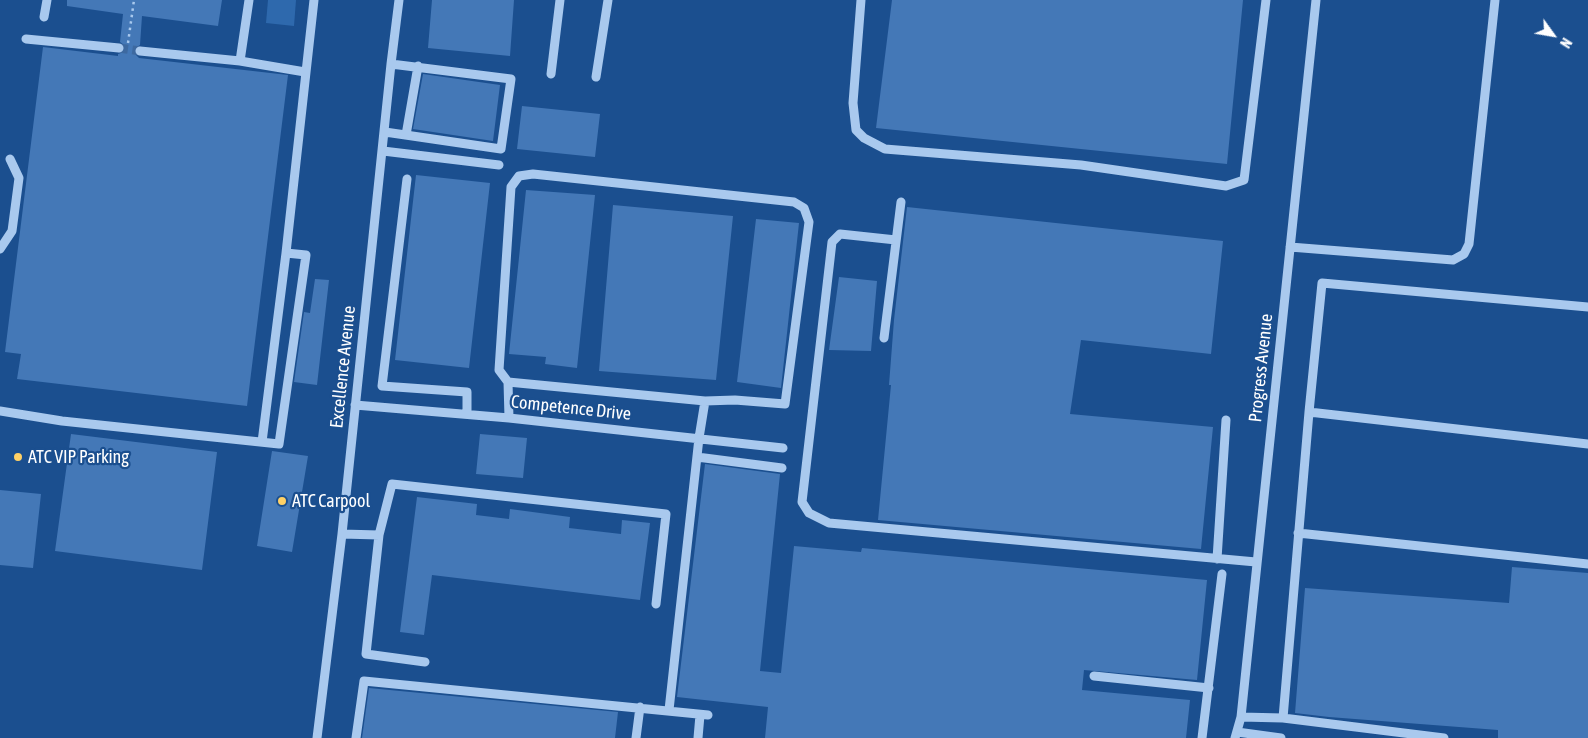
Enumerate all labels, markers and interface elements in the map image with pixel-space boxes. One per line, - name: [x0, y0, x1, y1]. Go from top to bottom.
- north arrow: [1528, 10, 1578, 60]
- text: N: [1557, 35, 1575, 51]
- street label: Excellence Avenue: [326, 305, 360, 429]
- street label: Progress Avenue: [1245, 313, 1277, 423]
- street label: Competence Drive: [510, 391, 632, 425]
- place label: ATC VIP Parking: [28, 446, 129, 468]
- marker: ATC VIP Parking: [12, 451, 24, 463]
- place label: ATC Carpool: [292, 490, 370, 512]
- marker: ATC Carpool: [276, 495, 288, 507]

